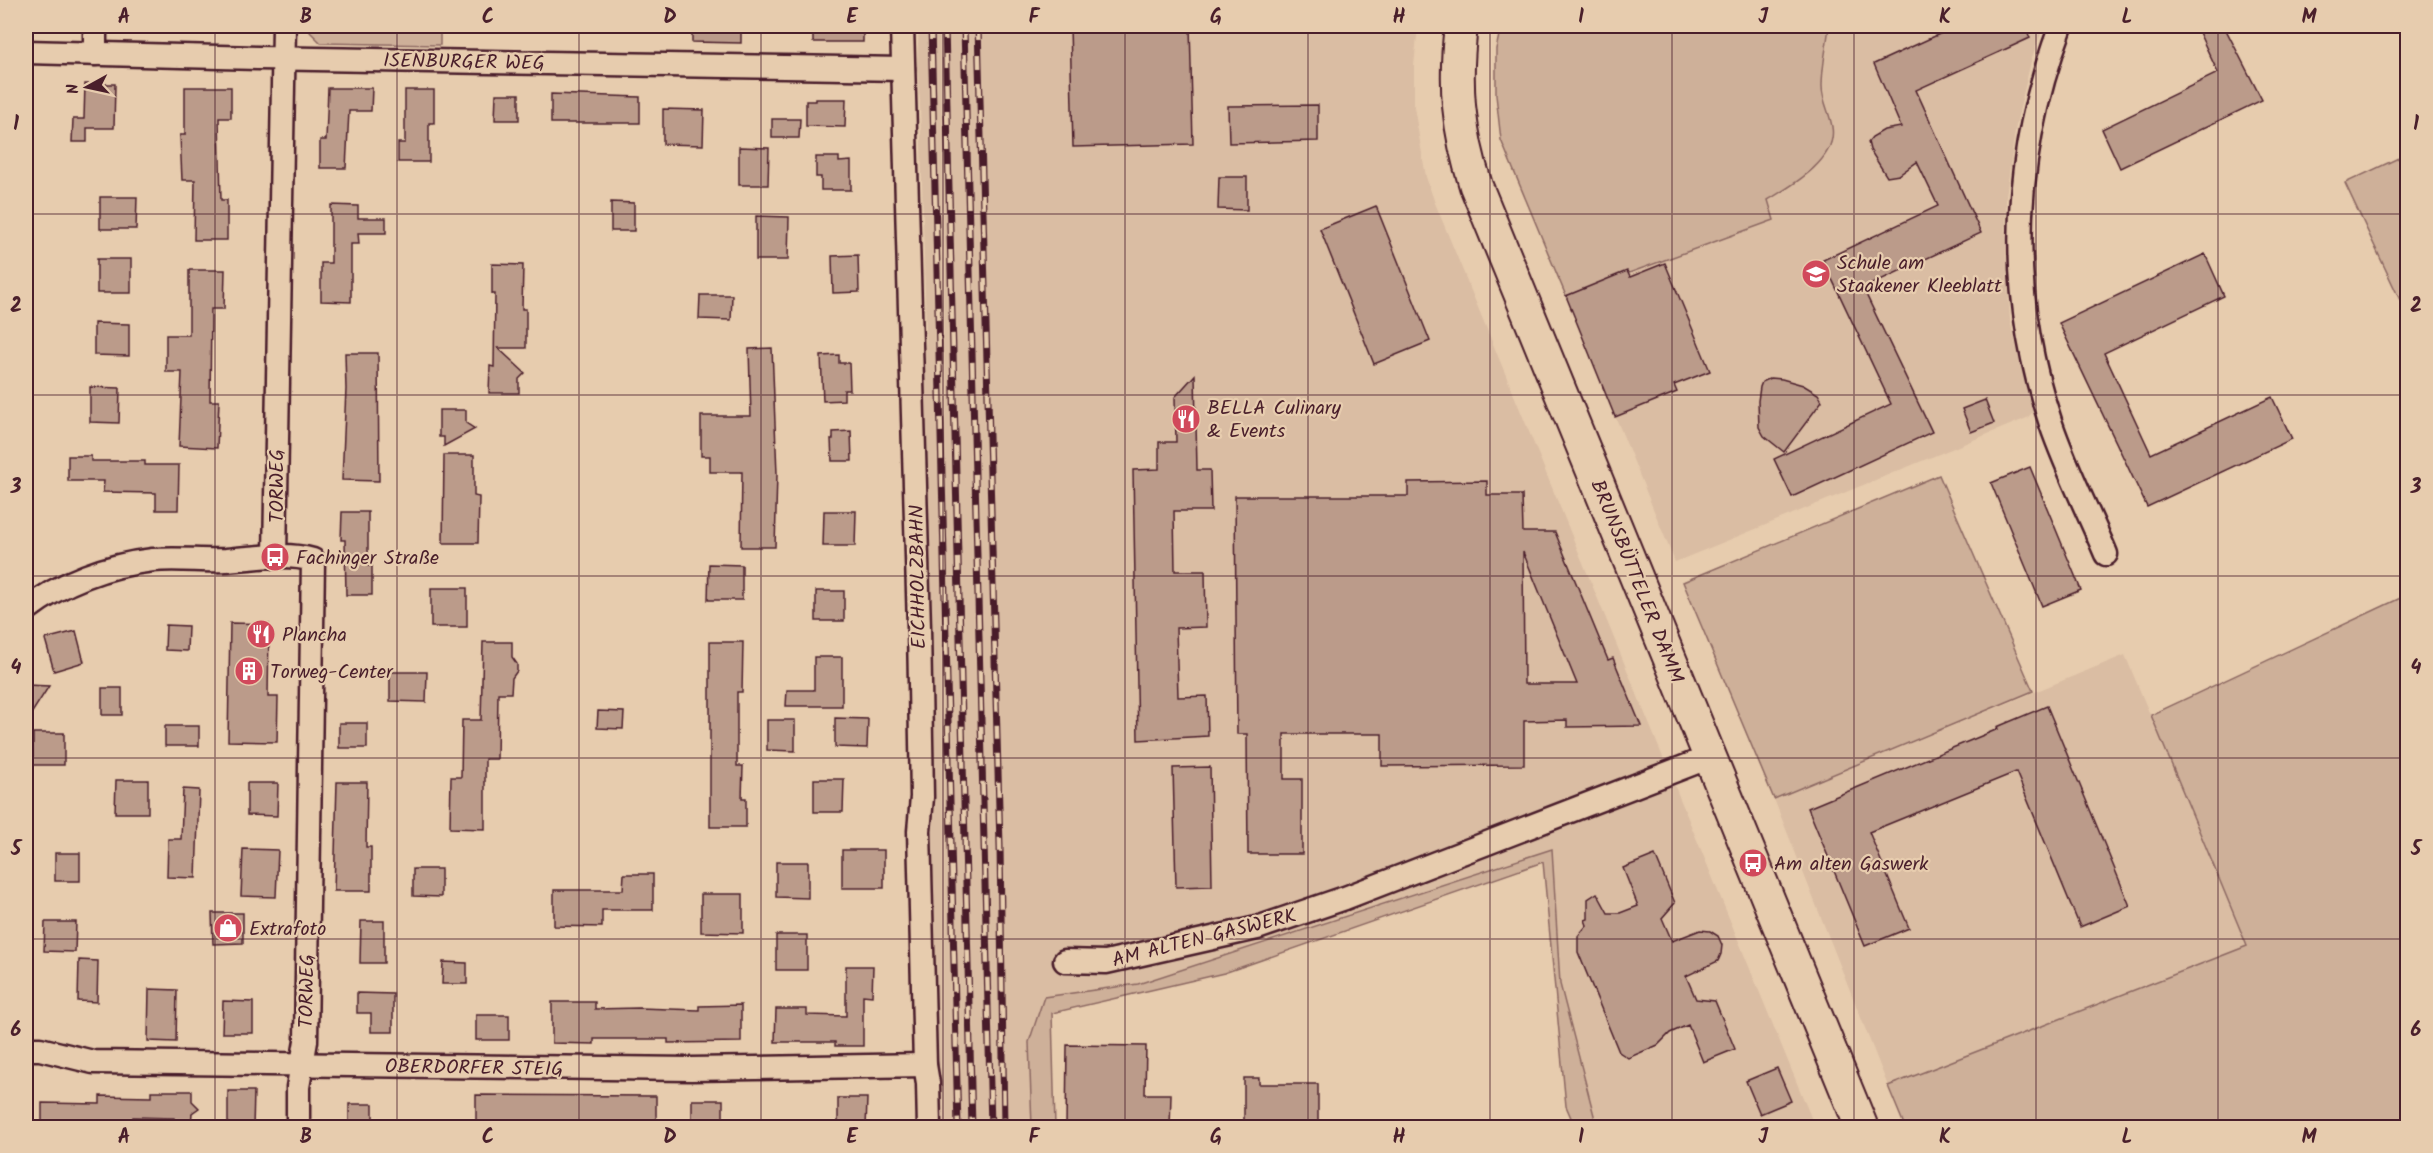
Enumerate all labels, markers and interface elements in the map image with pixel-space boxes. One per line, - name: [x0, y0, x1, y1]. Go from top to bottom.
- text: A: [118, 2, 130, 34]
- text: B: [300, 2, 312, 34]
- text: C: [482, 2, 494, 34]
- text: D: [663, 2, 677, 34]
- text: E: [846, 2, 858, 34]
- text: F: [1029, 2, 1041, 34]
- text: G: [1210, 2, 1222, 34]
- text: H: [1392, 2, 1406, 34]
- text: I: [1578, 2, 1584, 34]
- text: J: [1758, 2, 1769, 34]
- text: K: [1939, 2, 1951, 34]
- text: L: [2122, 2, 2132, 34]
- text: M: [2301, 2, 2317, 34]
- street label: ISENBURGER WEG: [383, 46, 545, 80]
- north arrow: [57, 57, 117, 117]
- text: N: [61, 82, 87, 96]
- text: 1: [13, 109, 19, 141]
- text: 1: [2413, 109, 2419, 141]
- place label: Schule am Staakener Kleeblatt: [1837, 248, 2002, 303]
- school or university icon: Schule am Staakener Kleeblatt: [1800, 258, 1832, 290]
- text: 2: [10, 291, 22, 323]
- text: 2: [2410, 291, 2422, 323]
- place label: BELLA Culinary & Events: [1207, 393, 1341, 448]
- restaurant icon: BELLA Culinary & Events: [1170, 403, 1202, 435]
- street label: TORWEG: [262, 449, 294, 523]
- text: 3: [10, 472, 22, 504]
- text: 3: [2410, 472, 2422, 504]
- street label: BRUNSBÜTTELER DAMM: [1581, 475, 1692, 689]
- street label: EICHHOLZBAHN: [902, 505, 936, 649]
- bus stop icon: Fachinger Straße: [259, 541, 291, 573]
- place label: Fachinger Straße: [296, 543, 439, 575]
- restaurant icon: Plancha: [245, 618, 277, 650]
- place label: Plancha: [282, 620, 347, 652]
- text: 4: [11, 653, 22, 685]
- text: 4: [2411, 653, 2422, 685]
- building icon: Torweg-Center: [233, 655, 265, 687]
- place label: Torweg-Center: [270, 657, 394, 689]
- text: 5: [10, 834, 23, 866]
- text: 5: [2410, 834, 2423, 866]
- bus stop icon: Am alten Gaswerk: [1737, 847, 1769, 879]
- place label: Am alten Gaswerk: [1774, 849, 1929, 881]
- street label: AM ALTEN GASWERK: [1109, 901, 1300, 977]
- shop icon: Extrafoto: [212, 912, 244, 944]
- place label: Extrafoto: [249, 914, 326, 946]
- street label: TORWEG: [291, 954, 325, 1028]
- text: 6: [11, 1015, 22, 1047]
- text: 6: [2411, 1015, 2422, 1047]
- street label: OBERDORFER STEIG: [384, 1051, 563, 1087]
- text: A: [118, 1122, 130, 1153]
- text: B: [300, 1122, 312, 1153]
- text: C: [482, 1122, 494, 1153]
- text: D: [663, 1122, 677, 1153]
- text: E: [846, 1122, 858, 1153]
- text: F: [1029, 1122, 1041, 1153]
- text: G: [1210, 1122, 1222, 1153]
- text: H: [1392, 1122, 1406, 1153]
- text: I: [1578, 1122, 1584, 1153]
- text: J: [1758, 1122, 1769, 1153]
- text: K: [1939, 1122, 1951, 1153]
- text: L: [2122, 1122, 2132, 1153]
- text: M: [2301, 1122, 2317, 1153]

